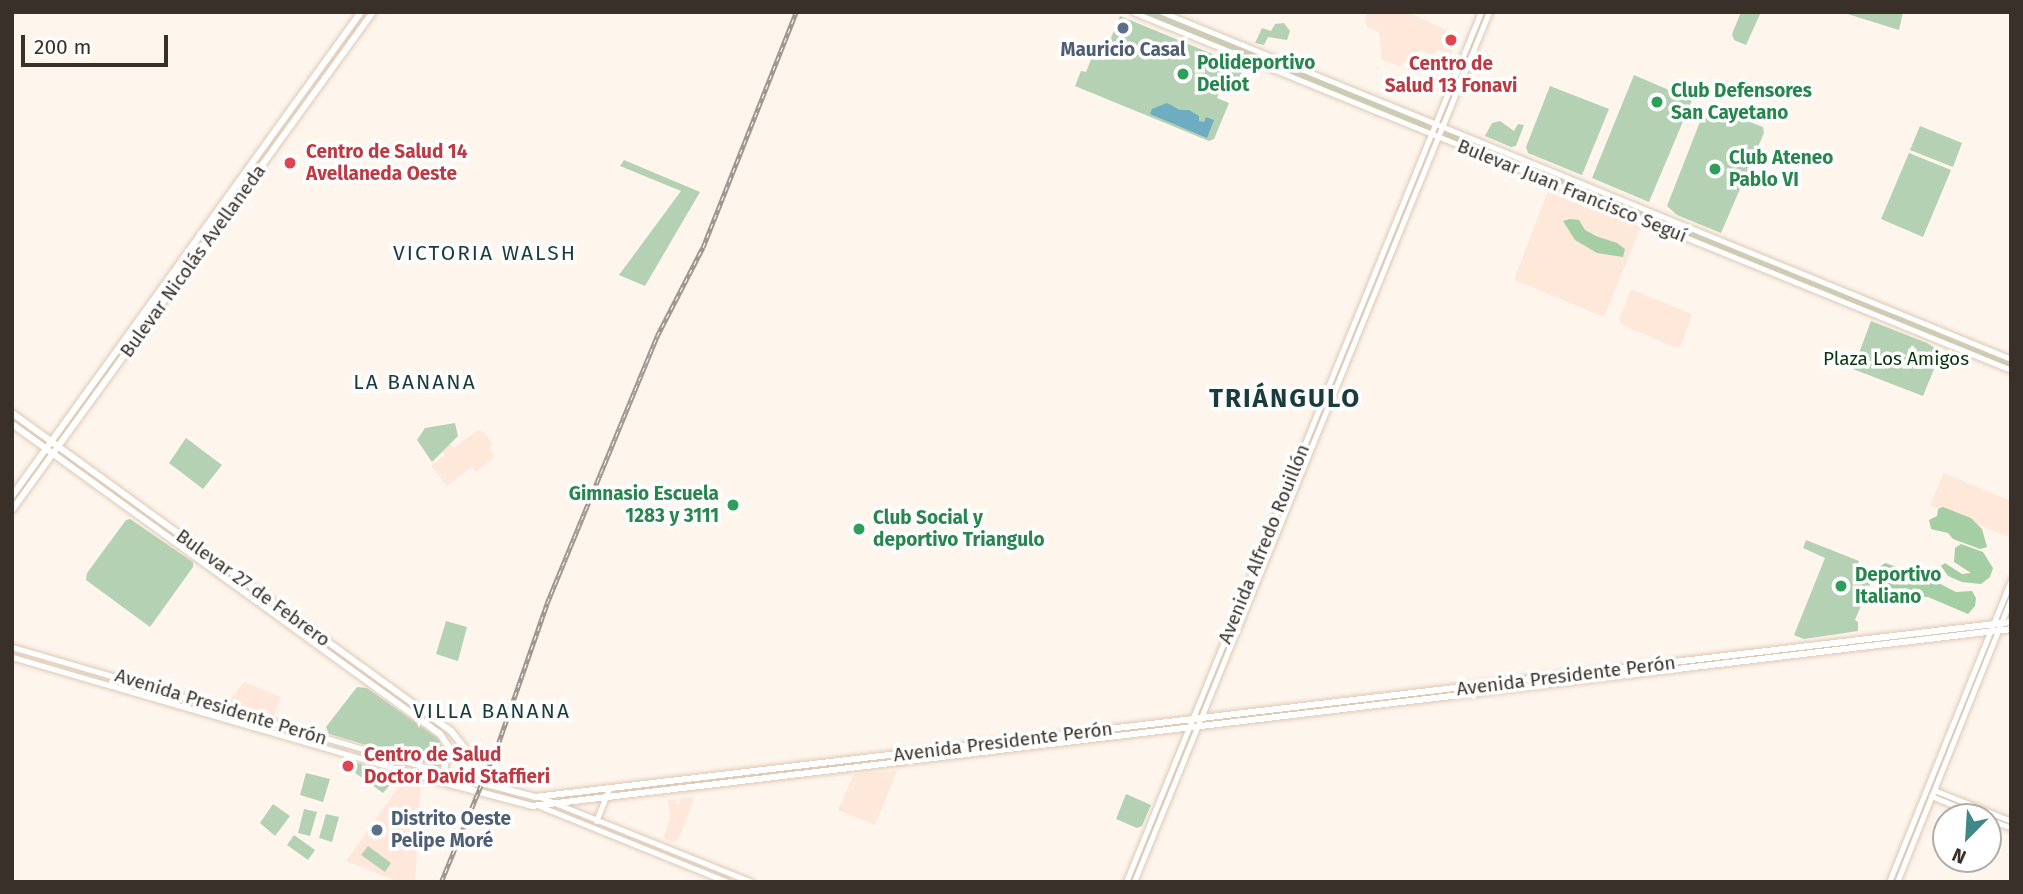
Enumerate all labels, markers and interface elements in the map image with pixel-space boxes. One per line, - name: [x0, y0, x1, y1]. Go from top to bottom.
- marker: Mauricio Casal: [1115, 20, 1131, 36]
- scale bar: [24, 21, 172, 65]
- marker: Centro de Salud 13 Fonavi: [1441, 30, 1461, 50]
- text: 200 m: [34, 34, 91, 60]
- place label: Mauricio Casal: [1060, 39, 1186, 61]
- place label: Polideportivo Deliot: [1197, 52, 1315, 96]
- place label: Centro de Salud 13 Fonavi: [1385, 53, 1517, 97]
- marker: Polideportivo Deliot: [1175, 66, 1191, 82]
- place label: Club Defensores San Cayetano: [1671, 80, 1812, 124]
- marker: Club Defensores San Cayetano: [1649, 94, 1665, 110]
- street label: Bulevar Juan Francisco Seguí: [1454, 134, 1690, 248]
- place label: Centro de Salud 14 Avellaneda Oeste: [306, 141, 467, 185]
- place label: Club Ateneo Pablo VI: [1729, 147, 1833, 191]
- marker: Centro de Salud 14 Avellaneda Oeste: [280, 153, 300, 173]
- street label: Bulevar Nicolás Avellaneda: [115, 160, 271, 362]
- marker: Club Ateneo Pablo VI: [1707, 161, 1723, 177]
- district label: VICTORIA WALSH: [395, 240, 575, 266]
- park label: Plaza Los Amigos: [1823, 348, 1969, 370]
- district label: LA BANANA: [354, 369, 476, 395]
- district label: TRIÁNGULO: [1210, 383, 1360, 415]
- street label: Avenida Alfredo Rouillón: [1214, 441, 1314, 647]
- place label: Gimnasio Escuela 1283 y 3111: [569, 483, 719, 527]
- marker: Gimnasio Escuela 1283 y 3111: [725, 497, 741, 513]
- place label: Club Social y deportivo Triangulo: [873, 507, 1045, 551]
- marker: Club Social y deportivo Triangulo: [851, 521, 867, 537]
- street label: Bulevar 27 de Febrero: [172, 524, 334, 652]
- place label: Deportivo Italiano: [1855, 564, 1941, 608]
- marker: Deportivo Italiano: [1833, 578, 1849, 594]
- street label: Avenida Presidente Perón: [1455, 651, 1677, 701]
- street label: Avenida Presidente Perón: [112, 664, 330, 750]
- district label: VILLA BANANA: [415, 698, 569, 724]
- street label: Avenida Presidente Perón: [892, 717, 1114, 767]
- place label: Centro de Salud Doctor David Staffieri: [364, 744, 550, 788]
- marker: Centro de Salud Doctor David Staffieri: [338, 756, 358, 776]
- north arrow: [1932, 803, 2002, 873]
- place label: Distrito Oeste Pelipe Moré: [391, 808, 511, 852]
- marker: Distrito Oeste Pelipe Moré: [369, 822, 385, 838]
- text: N: [1949, 843, 1970, 869]

